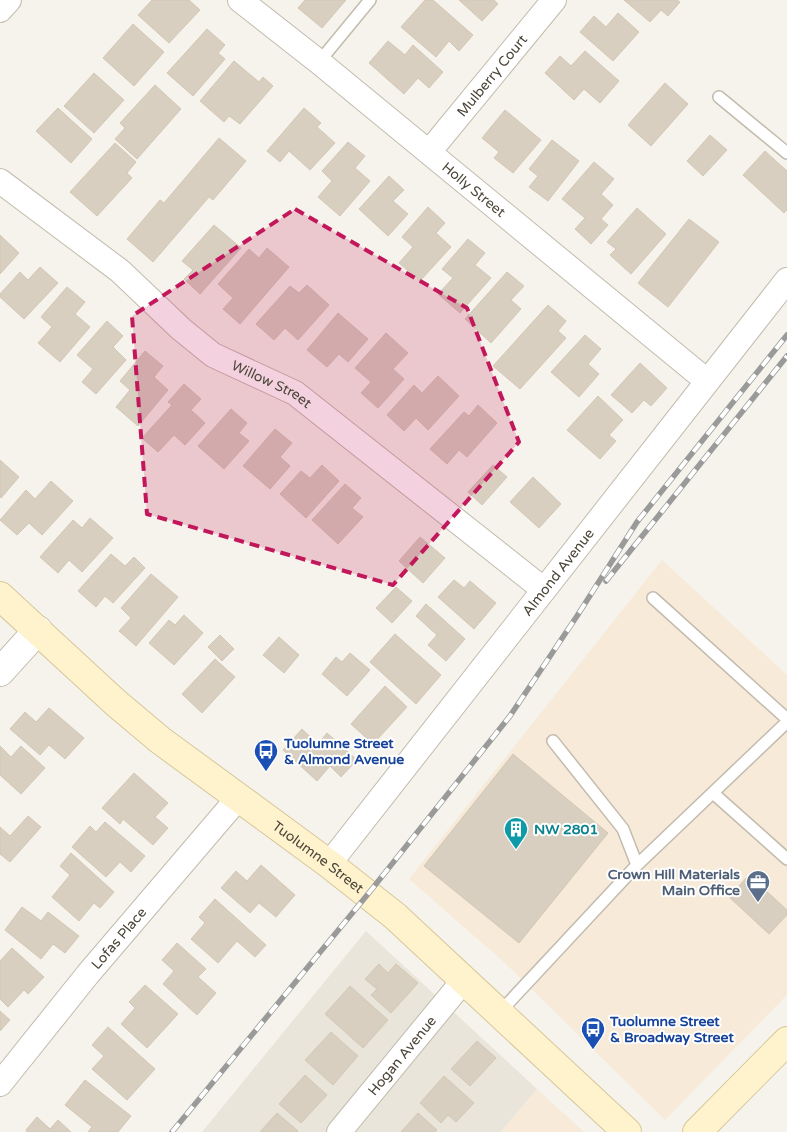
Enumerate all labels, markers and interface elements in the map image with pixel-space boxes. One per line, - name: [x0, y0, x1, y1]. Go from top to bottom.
- street label: Mulberry Court: [453, 30, 531, 120]
- street label: Holly Street: [439, 158, 510, 221]
- street label: Willow Street: [229, 356, 316, 412]
- street label: Almond Avenue: [518, 525, 598, 619]
- place label: Tuolumne Street & Almond Avenue: [283, 735, 404, 768]
- bus stop icon: Tuolumne Street & Almond Avenue: [253, 738, 279, 772]
- building icon: NW 2801: [503, 816, 529, 850]
- street label: Tuolumne Street: [269, 817, 368, 897]
- place label: NW 2801: [534, 821, 598, 838]
- place label: Crown Hill Materials Main Office: [608, 866, 740, 899]
- office icon: Crown Hill Materials Main Office: [745, 869, 771, 903]
- street label: Lofas Place: [87, 904, 150, 973]
- street label: Hogan Avenue: [364, 1012, 440, 1099]
- place label: Tuolumne Street & Broadway Street: [609, 1013, 734, 1046]
- bus stop icon: Tuolumne Street & Broadway Street: [580, 1016, 606, 1050]

